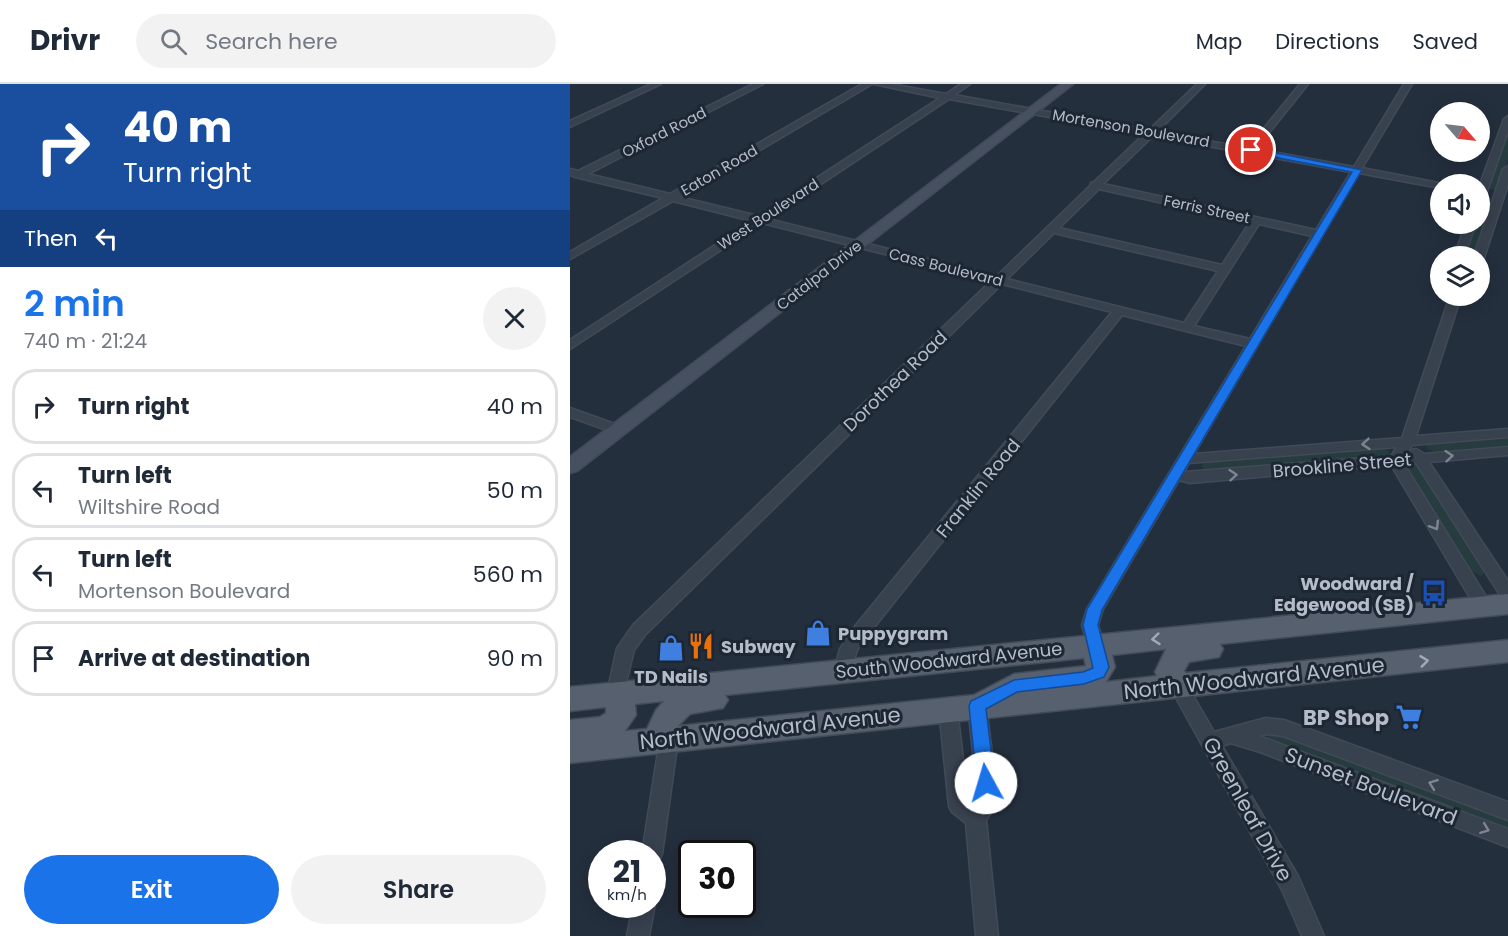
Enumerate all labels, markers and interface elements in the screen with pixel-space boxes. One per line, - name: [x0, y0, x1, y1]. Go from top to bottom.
- search box: [136, 14, 556, 68]
- text: Drivr: [30, 21, 100, 60]
- icon: search: [157, 25, 190, 58]
- text: Search here: [205, 26, 338, 57]
- text: Map: [1196, 27, 1242, 56]
- text: Directions: [1275, 27, 1379, 56]
- text: Saved: [1412, 27, 1478, 56]
- text: 40 m: [123, 98, 232, 157]
- street label: Oxford Road: [618, 102, 710, 162]
- north arrow: [1430, 102, 1490, 162]
- map controls: [1430, 102, 1490, 306]
- street label: Mortenson Boulevard: [1051, 104, 1211, 152]
- icon: right: [24, 108, 102, 186]
- pin: [1225, 124, 1276, 175]
- icon: arrive: [1234, 133, 1267, 166]
- street label: Eaton Road: [677, 140, 761, 200]
- text: Turn right: [123, 154, 252, 191]
- street label: West Boulevard: [713, 173, 823, 255]
- button: sound: [1430, 174, 1490, 234]
- street label: Ferris Street: [1162, 190, 1252, 228]
- icon: left: [90, 222, 123, 255]
- text: Then: [24, 223, 78, 254]
- street label: Catalpa Drive: [772, 235, 866, 315]
- street label: Cass Boulevard: [887, 243, 1005, 291]
- button: layers: [1430, 246, 1490, 306]
- text: 2 min: [24, 278, 125, 329]
- button: close: [483, 287, 546, 350]
- street label: Dorothea Road: [838, 325, 952, 437]
- text: 740 m · 21:24: [24, 327, 147, 355]
- icon: right: [27, 390, 60, 423]
- text: Turn right: [78, 391, 189, 422]
- text: 40 m: [487, 391, 543, 422]
- street label: Franklin Road: [930, 433, 1026, 543]
- one-way arrow: [1361, 437, 1371, 450]
- street label: Brookline Street: [1272, 446, 1412, 484]
- one-way arrow: [1444, 450, 1453, 463]
- text: Turn left: [78, 460, 172, 491]
- one-way arrow: [1229, 468, 1238, 481]
- icon: left: [27, 474, 60, 507]
- text: 50 m: [487, 475, 543, 506]
- text: Wiltshire Road: [78, 493, 220, 521]
- one-way arrow: [1428, 520, 1440, 530]
- text: Turn left: [78, 544, 172, 575]
- icon: left: [27, 558, 60, 591]
- text: 560 m: [473, 559, 543, 590]
- place label: Woodward / Edgewood (SB): [1274, 571, 1414, 617]
- text: Mortenson Boulevard: [78, 577, 290, 605]
- bus stop icon: Woodward / Edgewood (SB): [1419, 578, 1449, 608]
- shop icon: Puppygram: [803, 618, 833, 648]
- place label: Puppygram: [838, 621, 948, 646]
- restaurant icon: Subway: [686, 631, 716, 661]
- one-way arrow: [1152, 632, 1161, 645]
- shop icon: TD Nails: [656, 633, 686, 663]
- place label: Subway: [721, 634, 796, 659]
- street label: South Woodward Avenue: [835, 636, 1063, 684]
- icon: arrive: [27, 642, 60, 675]
- text: Arrive at destination: [78, 643, 310, 674]
- text: 90 m: [487, 643, 543, 674]
- street label: North Woodward Avenue: [1122, 650, 1386, 706]
- one-way arrow: [1420, 655, 1429, 667]
- place label: TD Nails: [634, 664, 708, 689]
- street label: North Woodward Avenue: [638, 700, 902, 756]
- supermarket icon: BP Shop: [1394, 702, 1424, 732]
- place label: BP Shop: [1303, 703, 1389, 732]
- street label: Greenleaf Drive: [1196, 731, 1300, 887]
- street label: Sunset Boulevard: [1281, 740, 1461, 832]
- position arrow: [954, 751, 1018, 815]
- one-way arrow: [1428, 778, 1439, 791]
- one-way arrow: [1479, 822, 1489, 835]
- speed limit sign: 30: [678, 840, 756, 918]
- text: 21: [613, 850, 641, 893]
- button: Exit: [24, 855, 279, 924]
- button: Share: [291, 855, 546, 924]
- text: km/h: [607, 884, 647, 905]

